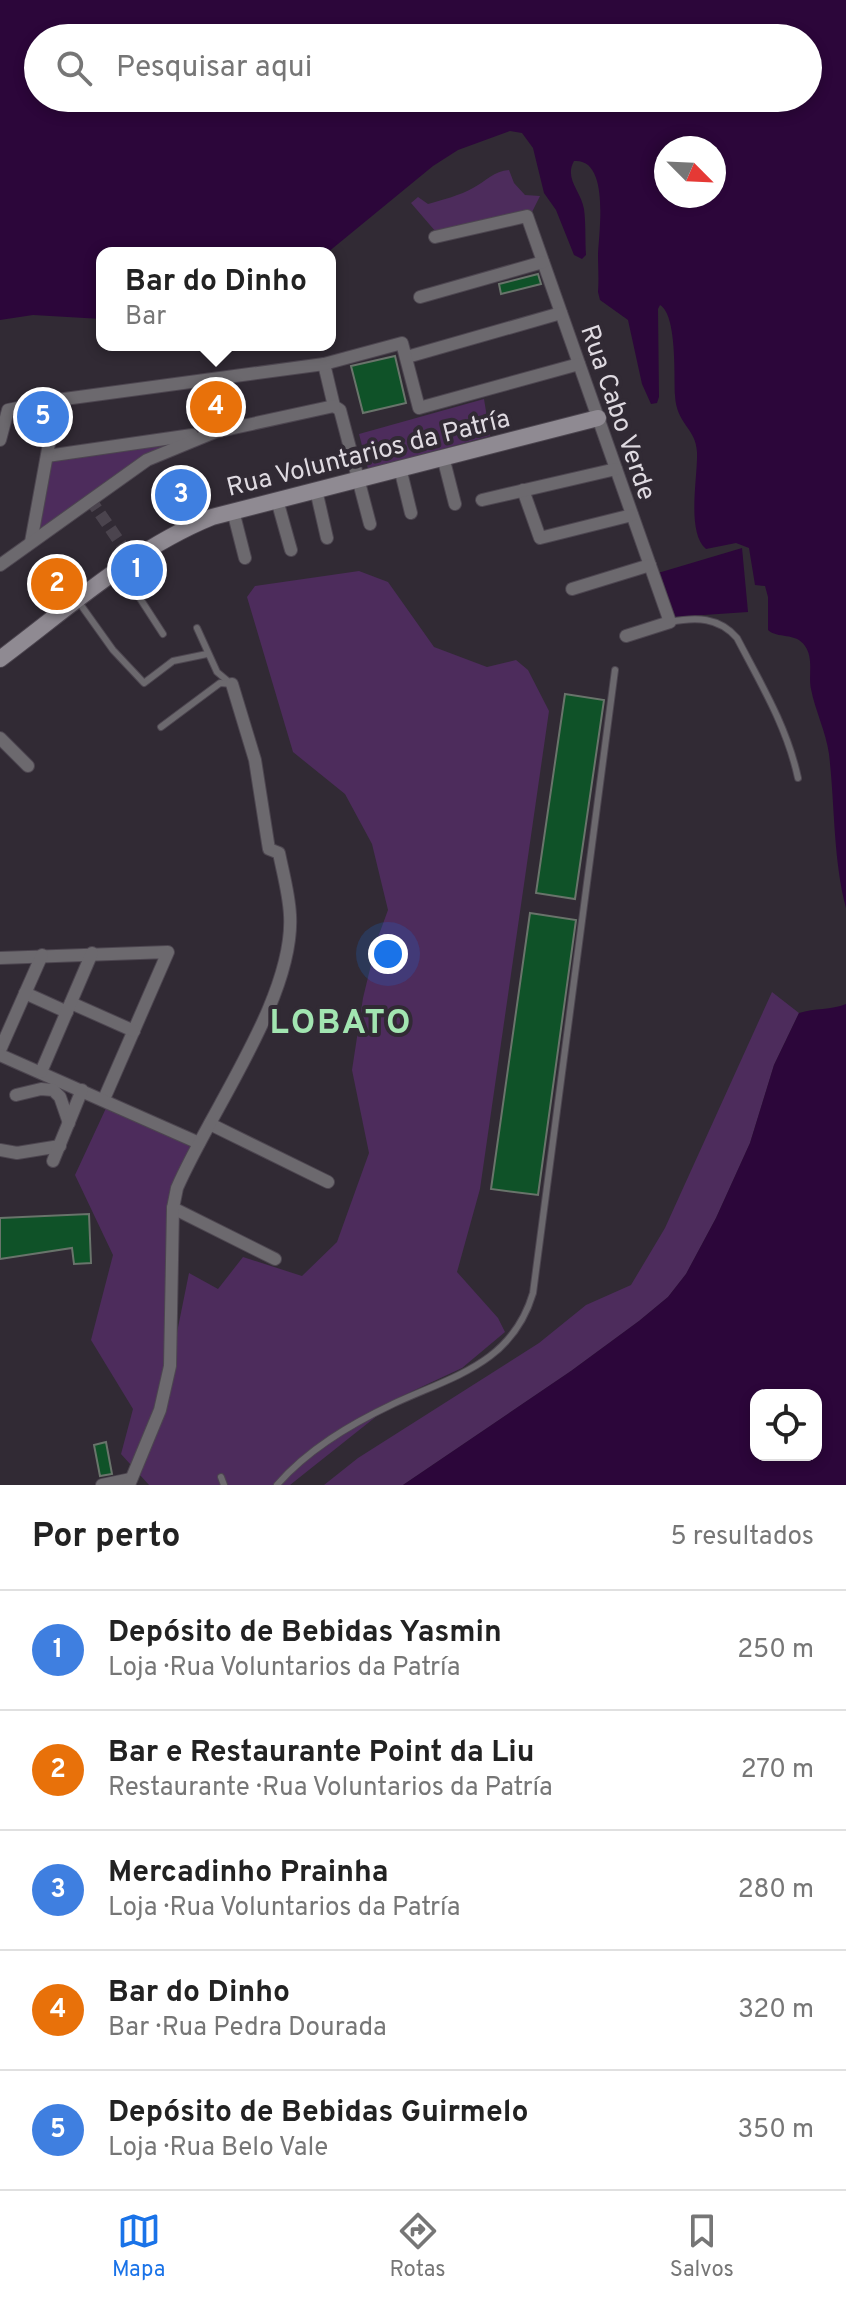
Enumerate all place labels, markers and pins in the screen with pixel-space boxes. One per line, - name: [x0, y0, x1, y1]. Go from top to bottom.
- pin: 4: [190, 377, 242, 437]
- pin: 5: [17, 387, 69, 447]
- pin: 3: [155, 465, 207, 525]
- pin: 1: [111, 540, 163, 600]
- pin: 2: [31, 554, 83, 614]

